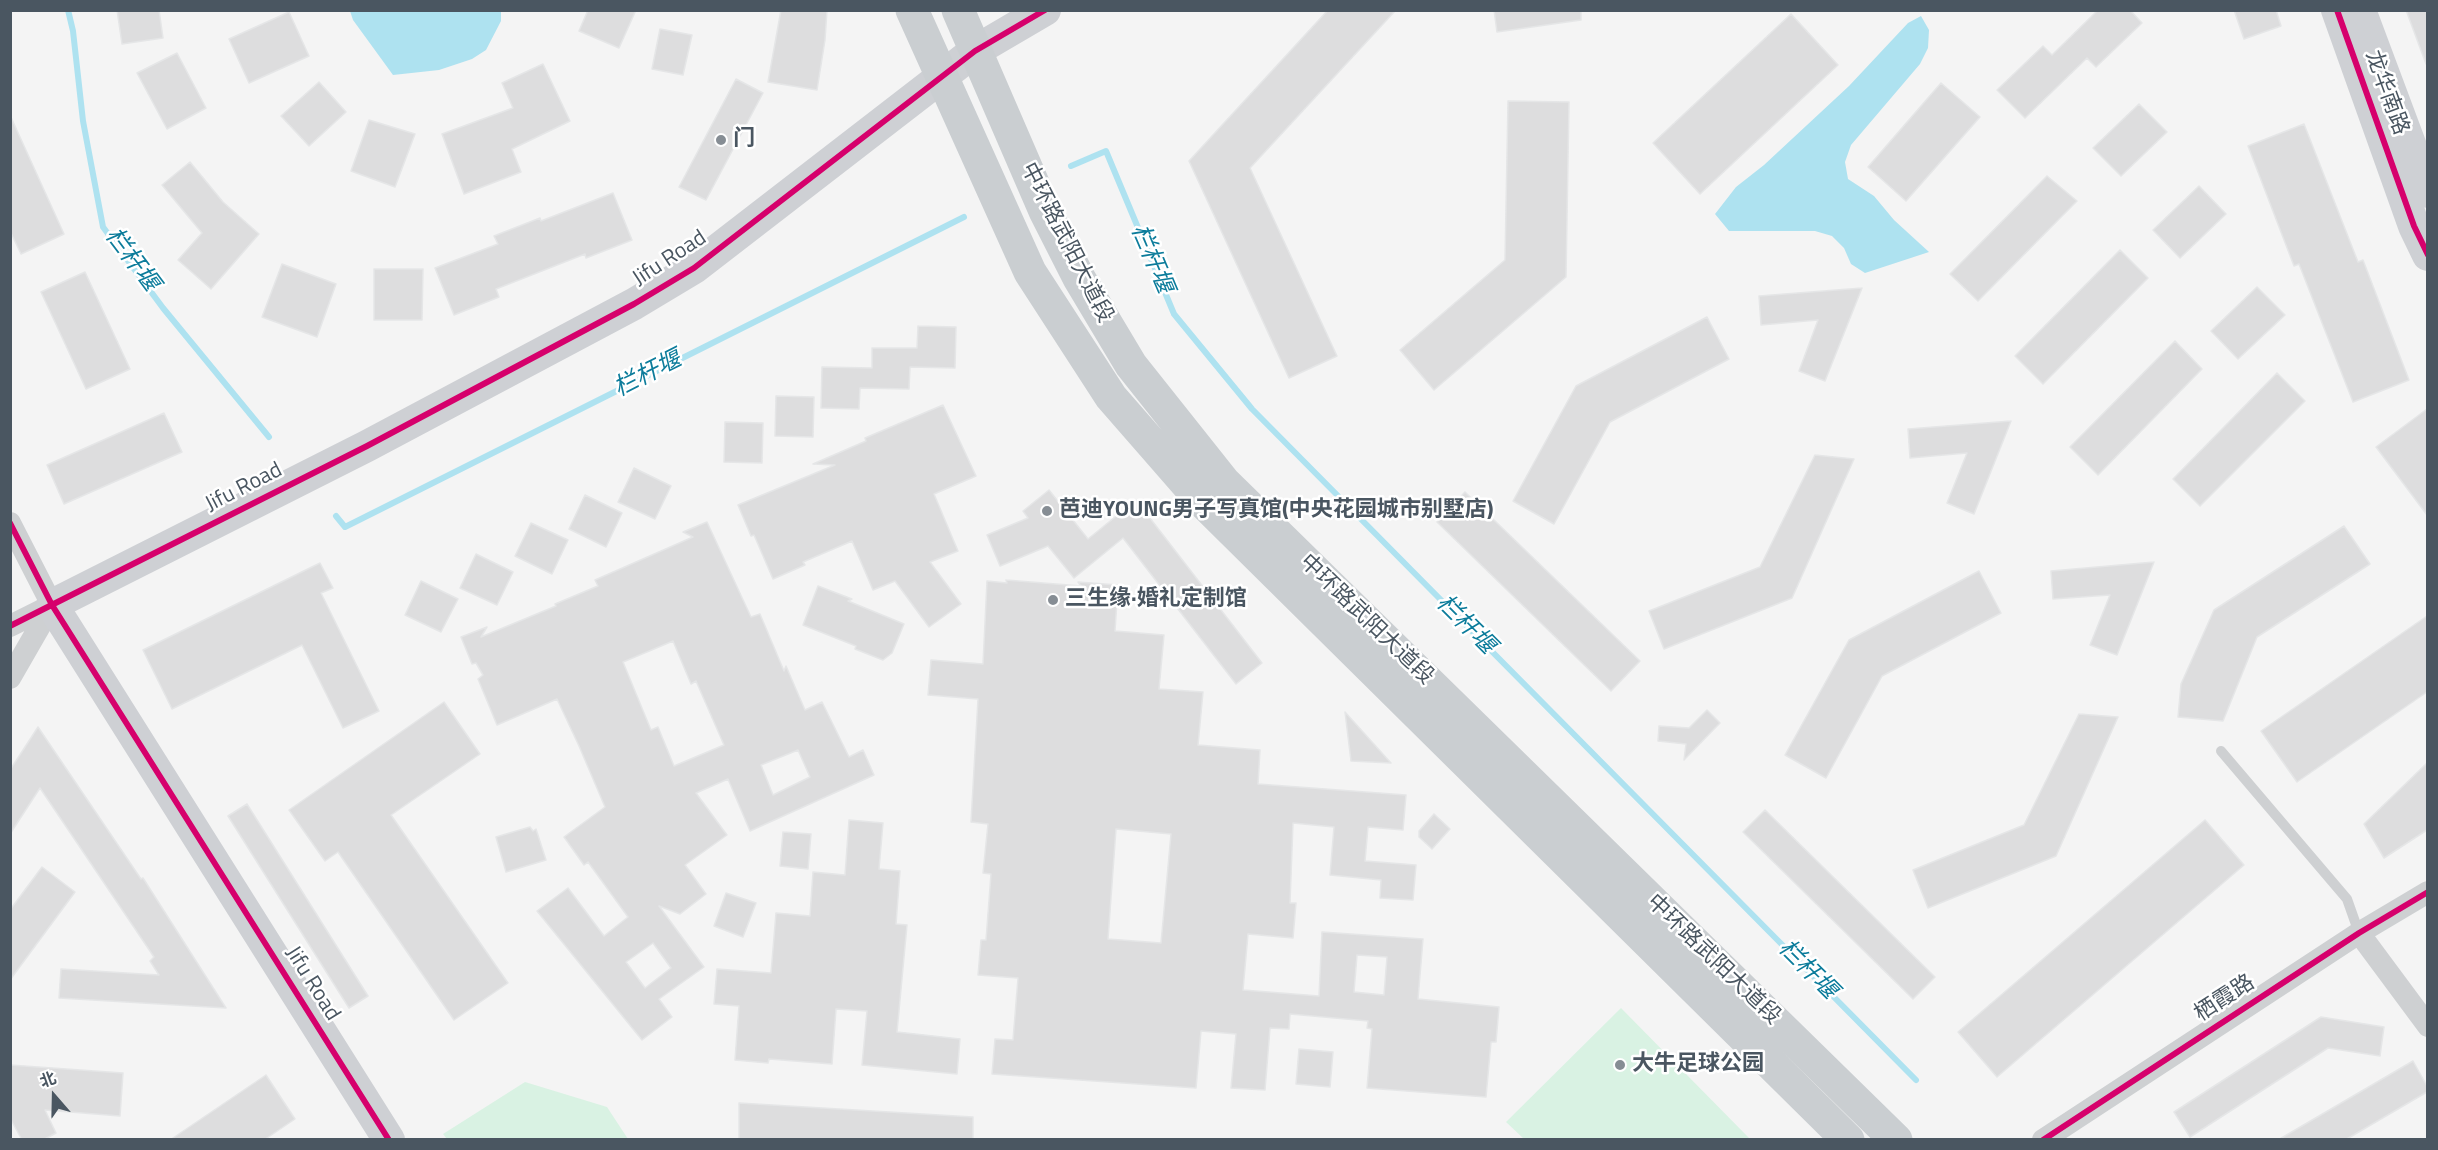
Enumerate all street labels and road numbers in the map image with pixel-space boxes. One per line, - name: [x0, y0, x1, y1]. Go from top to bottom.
- street label: 龙华南路: [2359, 47, 2413, 139]
- street label: 中环路武阳大道段: [1014, 159, 1118, 327]
- street label: Jifu Road: [628, 225, 712, 293]
- street label: Jifu Road: [201, 457, 287, 519]
- street label: 中环路武阳大道段: [1294, 549, 1438, 691]
- street label: 中环路武阳大道段: [1641, 889, 1785, 1031]
- street label: Jifu Road: [279, 942, 345, 1026]
- street label: 栖霞路: [2190, 970, 2260, 1028]

